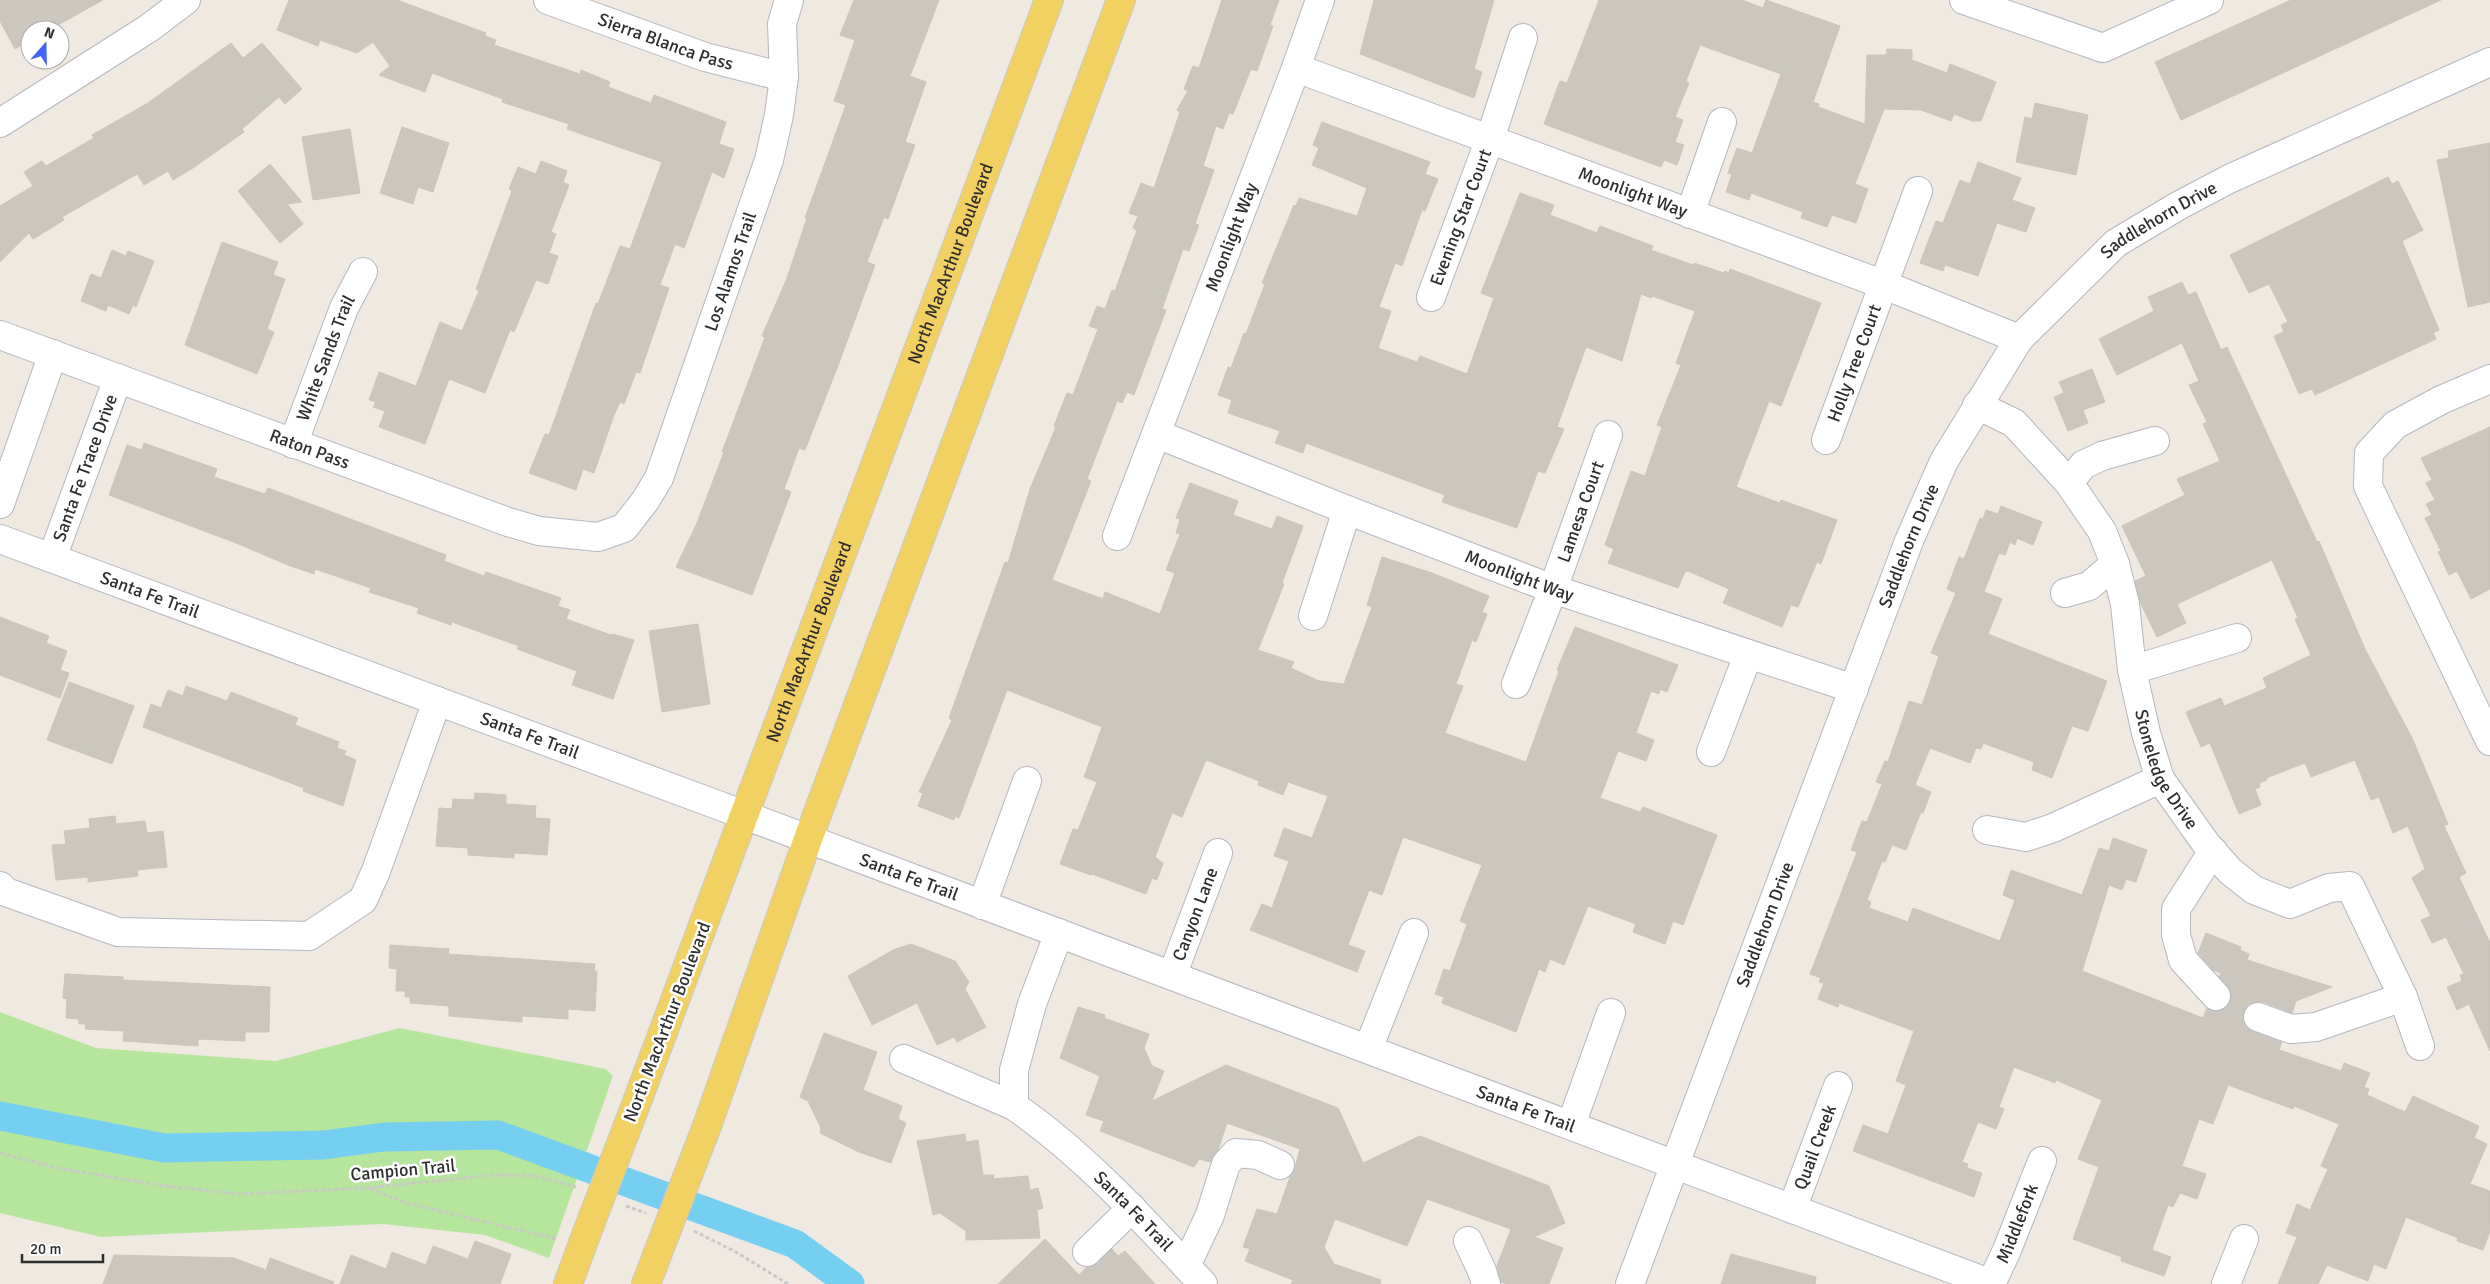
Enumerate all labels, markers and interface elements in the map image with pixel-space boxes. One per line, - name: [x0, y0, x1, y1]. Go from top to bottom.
- street label: Sierra Blanca Pass: [595, 8, 736, 75]
- north arrow: [20, 20, 70, 70]
- text: N: [42, 24, 57, 43]
- street label: Evening Star Court: [1425, 146, 1496, 289]
- street label: North MacArthur Boulevard: [903, 160, 998, 367]
- street label: Moonlight Way: [1575, 162, 1691, 223]
- street label: Saddlehorn Drive: [2096, 177, 2220, 263]
- street label: Moonlight Way: [1201, 179, 1262, 295]
- street label: Los Alamos Trail: [700, 209, 761, 334]
- street label: White Sands Trail: [292, 291, 360, 424]
- street label: Holly Tree Court: [1823, 301, 1886, 425]
- street label: Santa Fe Trace Drive: [48, 391, 122, 545]
- street label: Raton Pass: [267, 424, 353, 474]
- street label: Lamesa Court: [1552, 458, 1609, 565]
- street label: Saddlehorn Drive: [1874, 480, 1944, 611]
- street label: North MacArthur Boulevard: [761, 538, 857, 745]
- street label: Moonlight Way: [1462, 545, 1577, 606]
- street label: Santa Fe Trail: [97, 566, 203, 623]
- street label: Santa Fe Trail: [477, 707, 582, 764]
- street label: Stoneledge Drive: [2130, 707, 2203, 833]
- street label: Santa Fe Trail: [857, 848, 962, 906]
- street label: Saddlehorn Drive: [1731, 859, 1799, 990]
- street label: Canyon Lane: [1168, 864, 1223, 964]
- street label: North MacArthur Boulevard: [619, 919, 715, 1125]
- street label: Santa Fe Trail: [1473, 1080, 1579, 1137]
- street label: Quail Creek: [1789, 1102, 1841, 1193]
- street label: Campion Trail: [349, 1154, 457, 1186]
- street label: Santa Fe Trail: [1089, 1166, 1178, 1256]
- street label: Middlefork: [1991, 1181, 2043, 1267]
- scale bar: [22, 1232, 104, 1264]
- text: 20 m: [30, 1240, 61, 1258]

